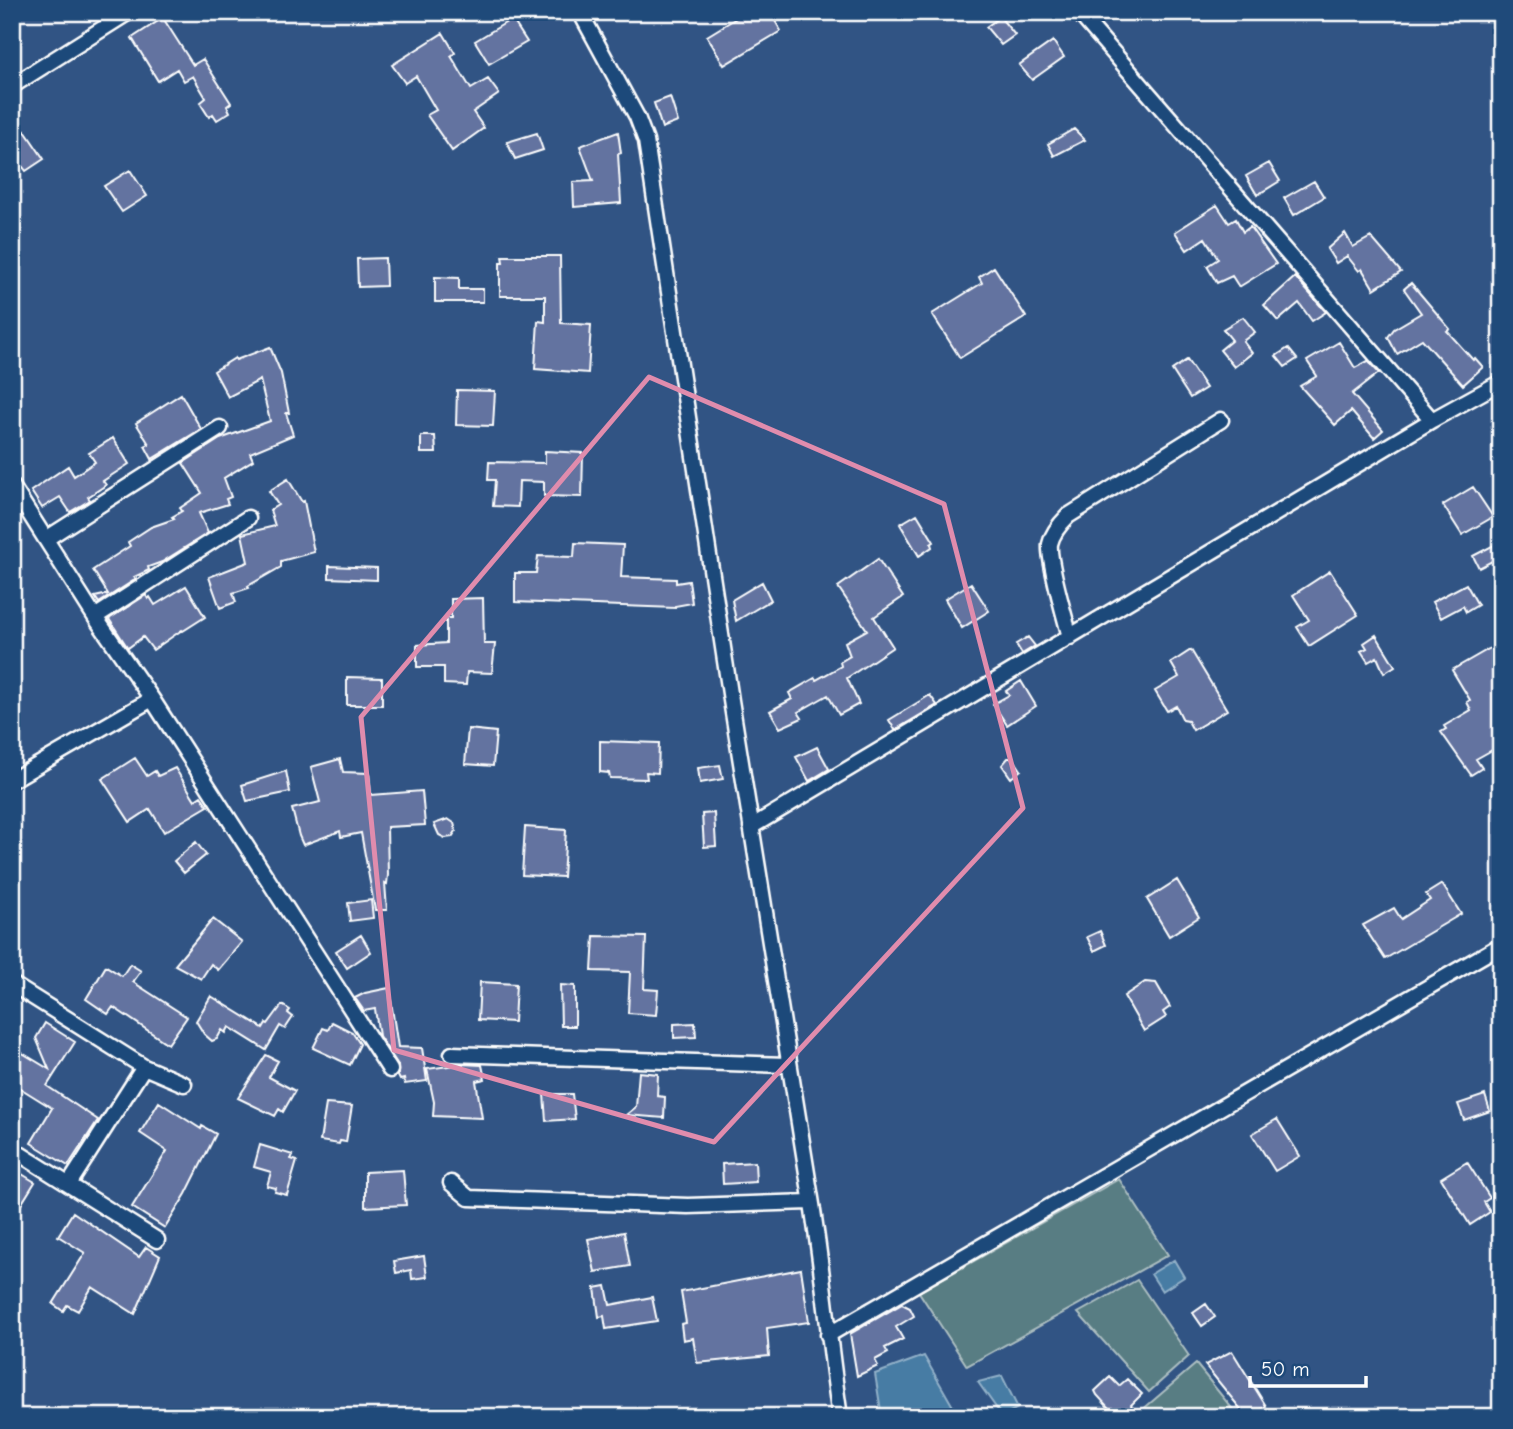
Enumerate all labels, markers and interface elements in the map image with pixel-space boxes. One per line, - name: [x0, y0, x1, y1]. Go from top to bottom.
- scale bar: [1250, 1345, 1366, 1389]
- text: 50 m: [1261, 1357, 1310, 1381]

